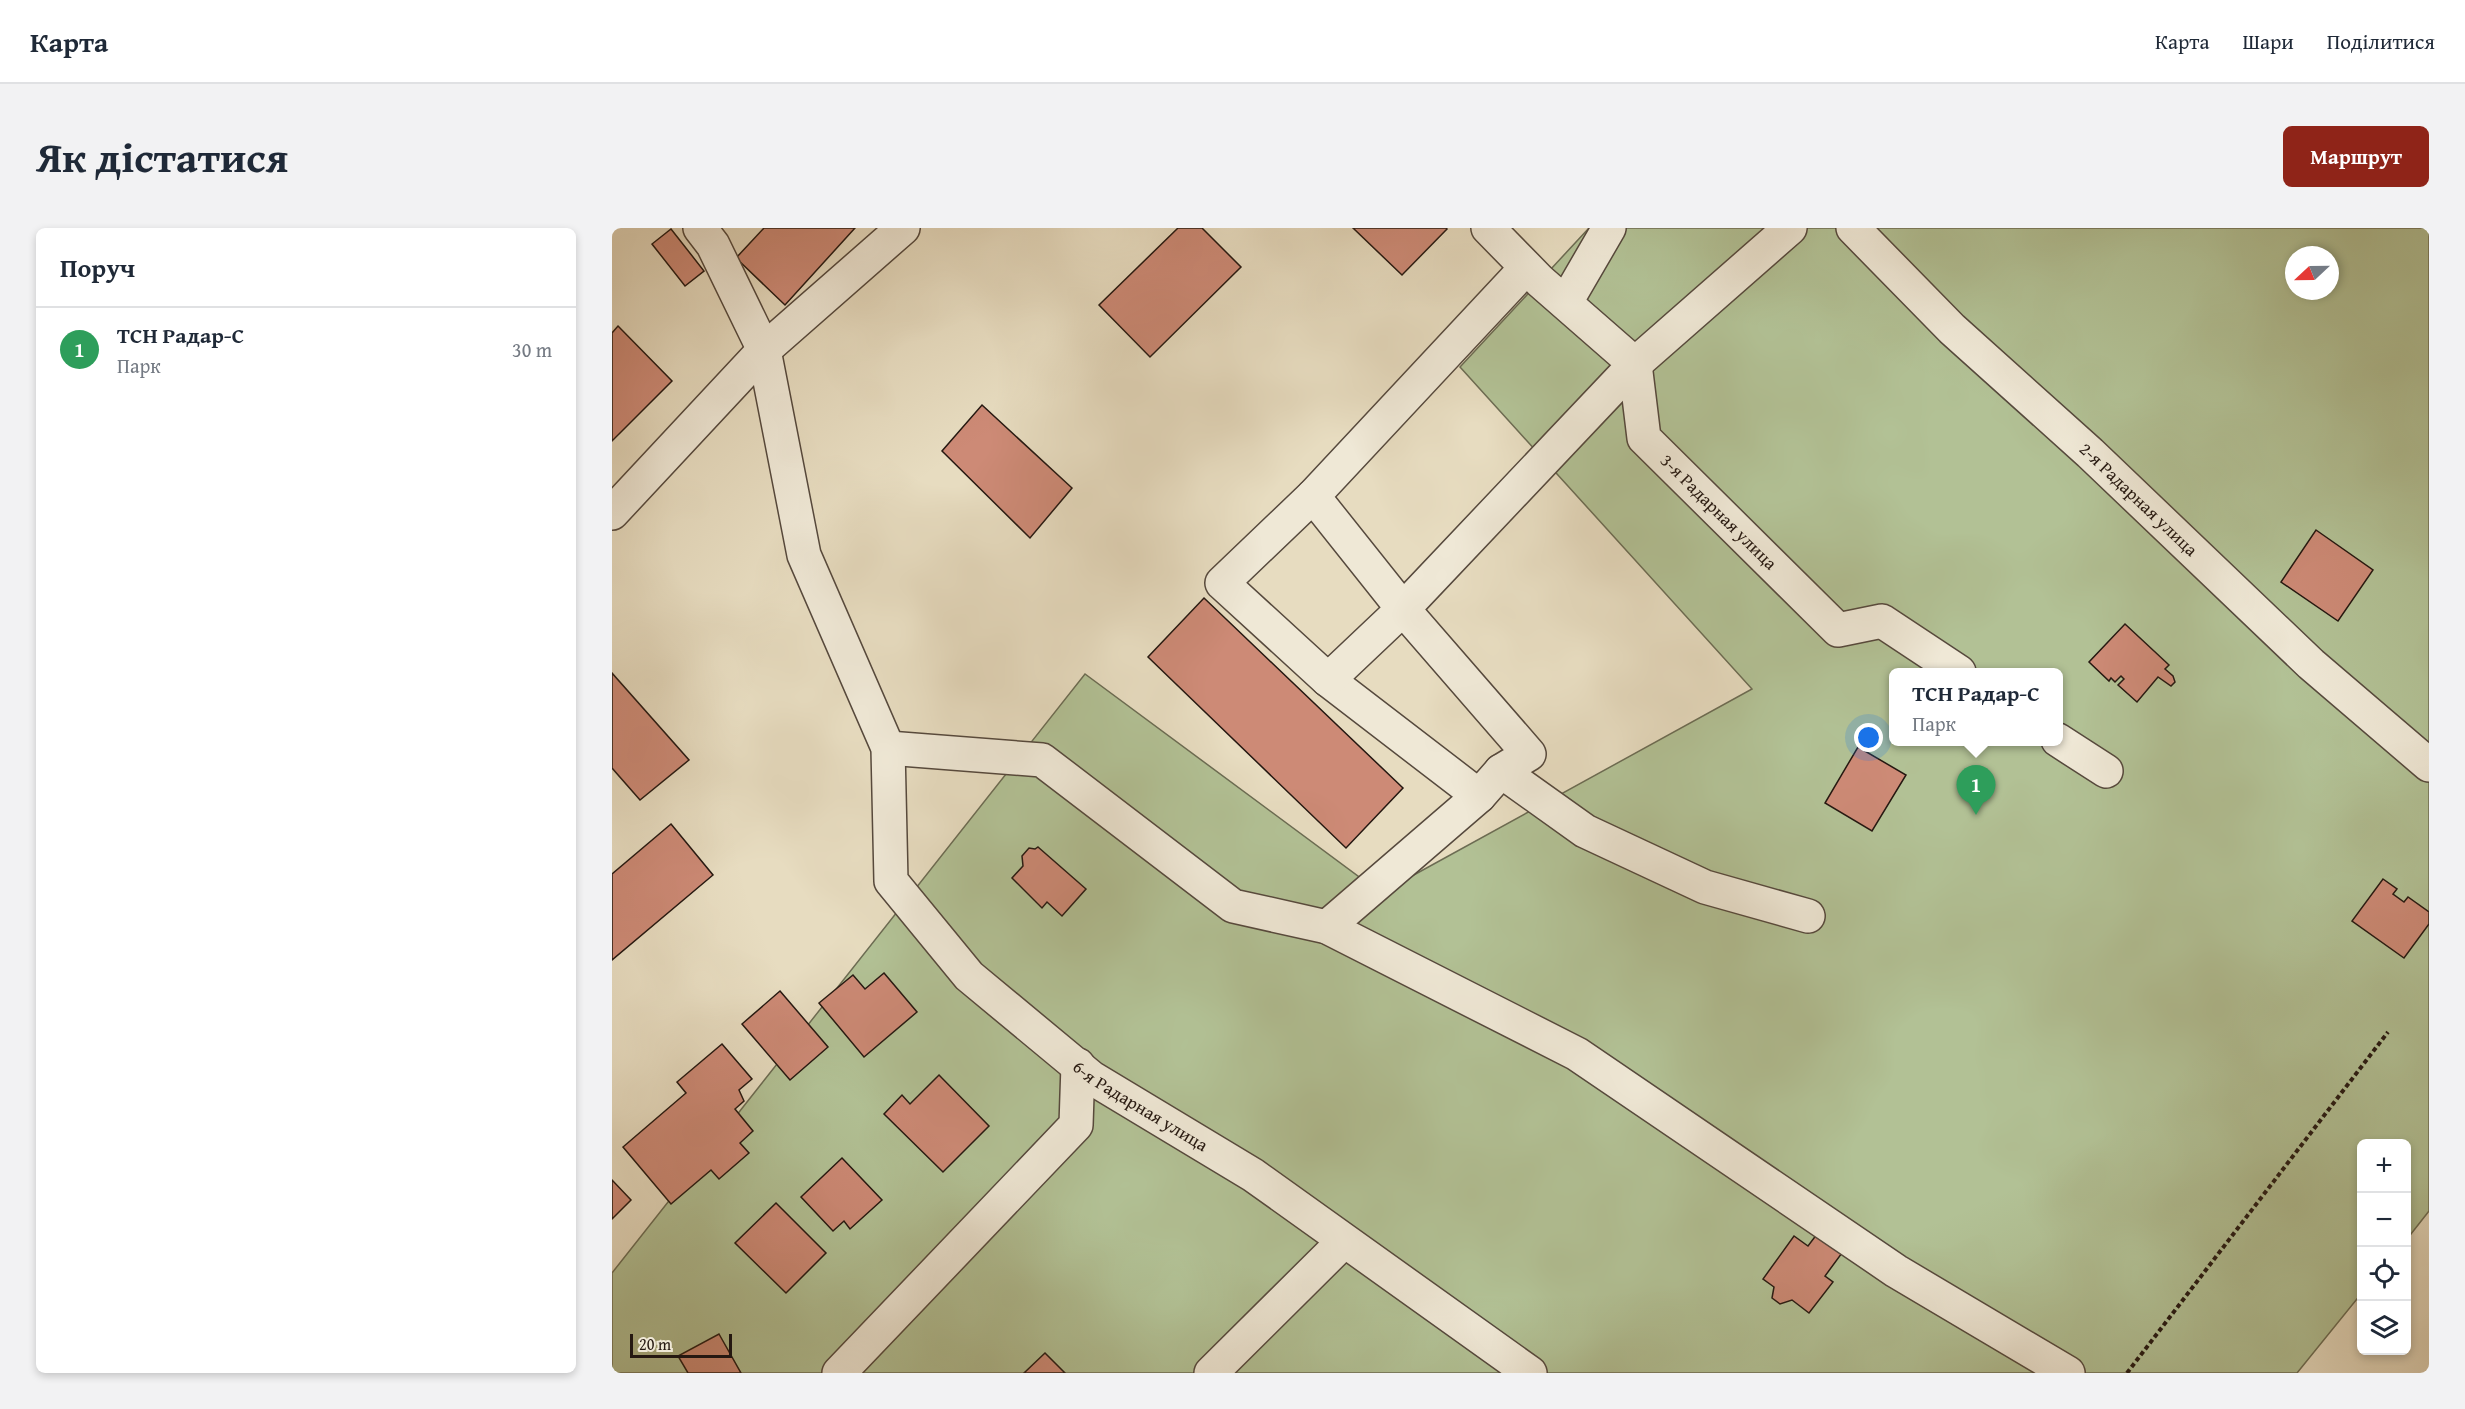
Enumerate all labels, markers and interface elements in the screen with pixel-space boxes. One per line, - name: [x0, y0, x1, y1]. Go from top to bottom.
- text: Карта: [30, 21, 108, 62]
- text: Карта: [2155, 26, 2209, 57]
- text: Шари: [2242, 26, 2294, 57]
- text: Поділитися: [2327, 26, 2435, 57]
- text: Як дістатися: [36, 126, 288, 187]
- button: Маршрут: [2283, 126, 2429, 187]
- north arrow: [2285, 246, 2339, 300]
- text: Поруч: [60, 248, 135, 287]
- text: ТСН Радар-С: [117, 319, 244, 351]
- text: 1: [74, 335, 85, 364]
- text: 30 m: [512, 335, 552, 364]
- text: Парк: [117, 351, 161, 380]
- street label: 2-я Радарная улица: [2074, 436, 2205, 563]
- street label: 3-я Радарная улица: [1654, 447, 1784, 576]
- popup: [1889, 668, 2063, 746]
- text: ТСН Радар-С: [1912, 677, 2040, 709]
- text: Парк: [1912, 709, 1956, 738]
- your location: [1854, 723, 1883, 752]
- pin: 1: [1956, 766, 1996, 815]
- street label: 6-я Радарная улица: [1067, 1053, 1214, 1158]
- map controls: [2357, 1139, 2411, 1355]
- button: +: [2357, 1139, 2411, 1193]
- button: −: [2357, 1193, 2411, 1247]
- button: locate: [2357, 1247, 2411, 1301]
- button: layers: [2357, 1301, 2411, 1355]
- scale bar: [630, 1331, 732, 1358]
- text: 20 m: [639, 1332, 671, 1356]

